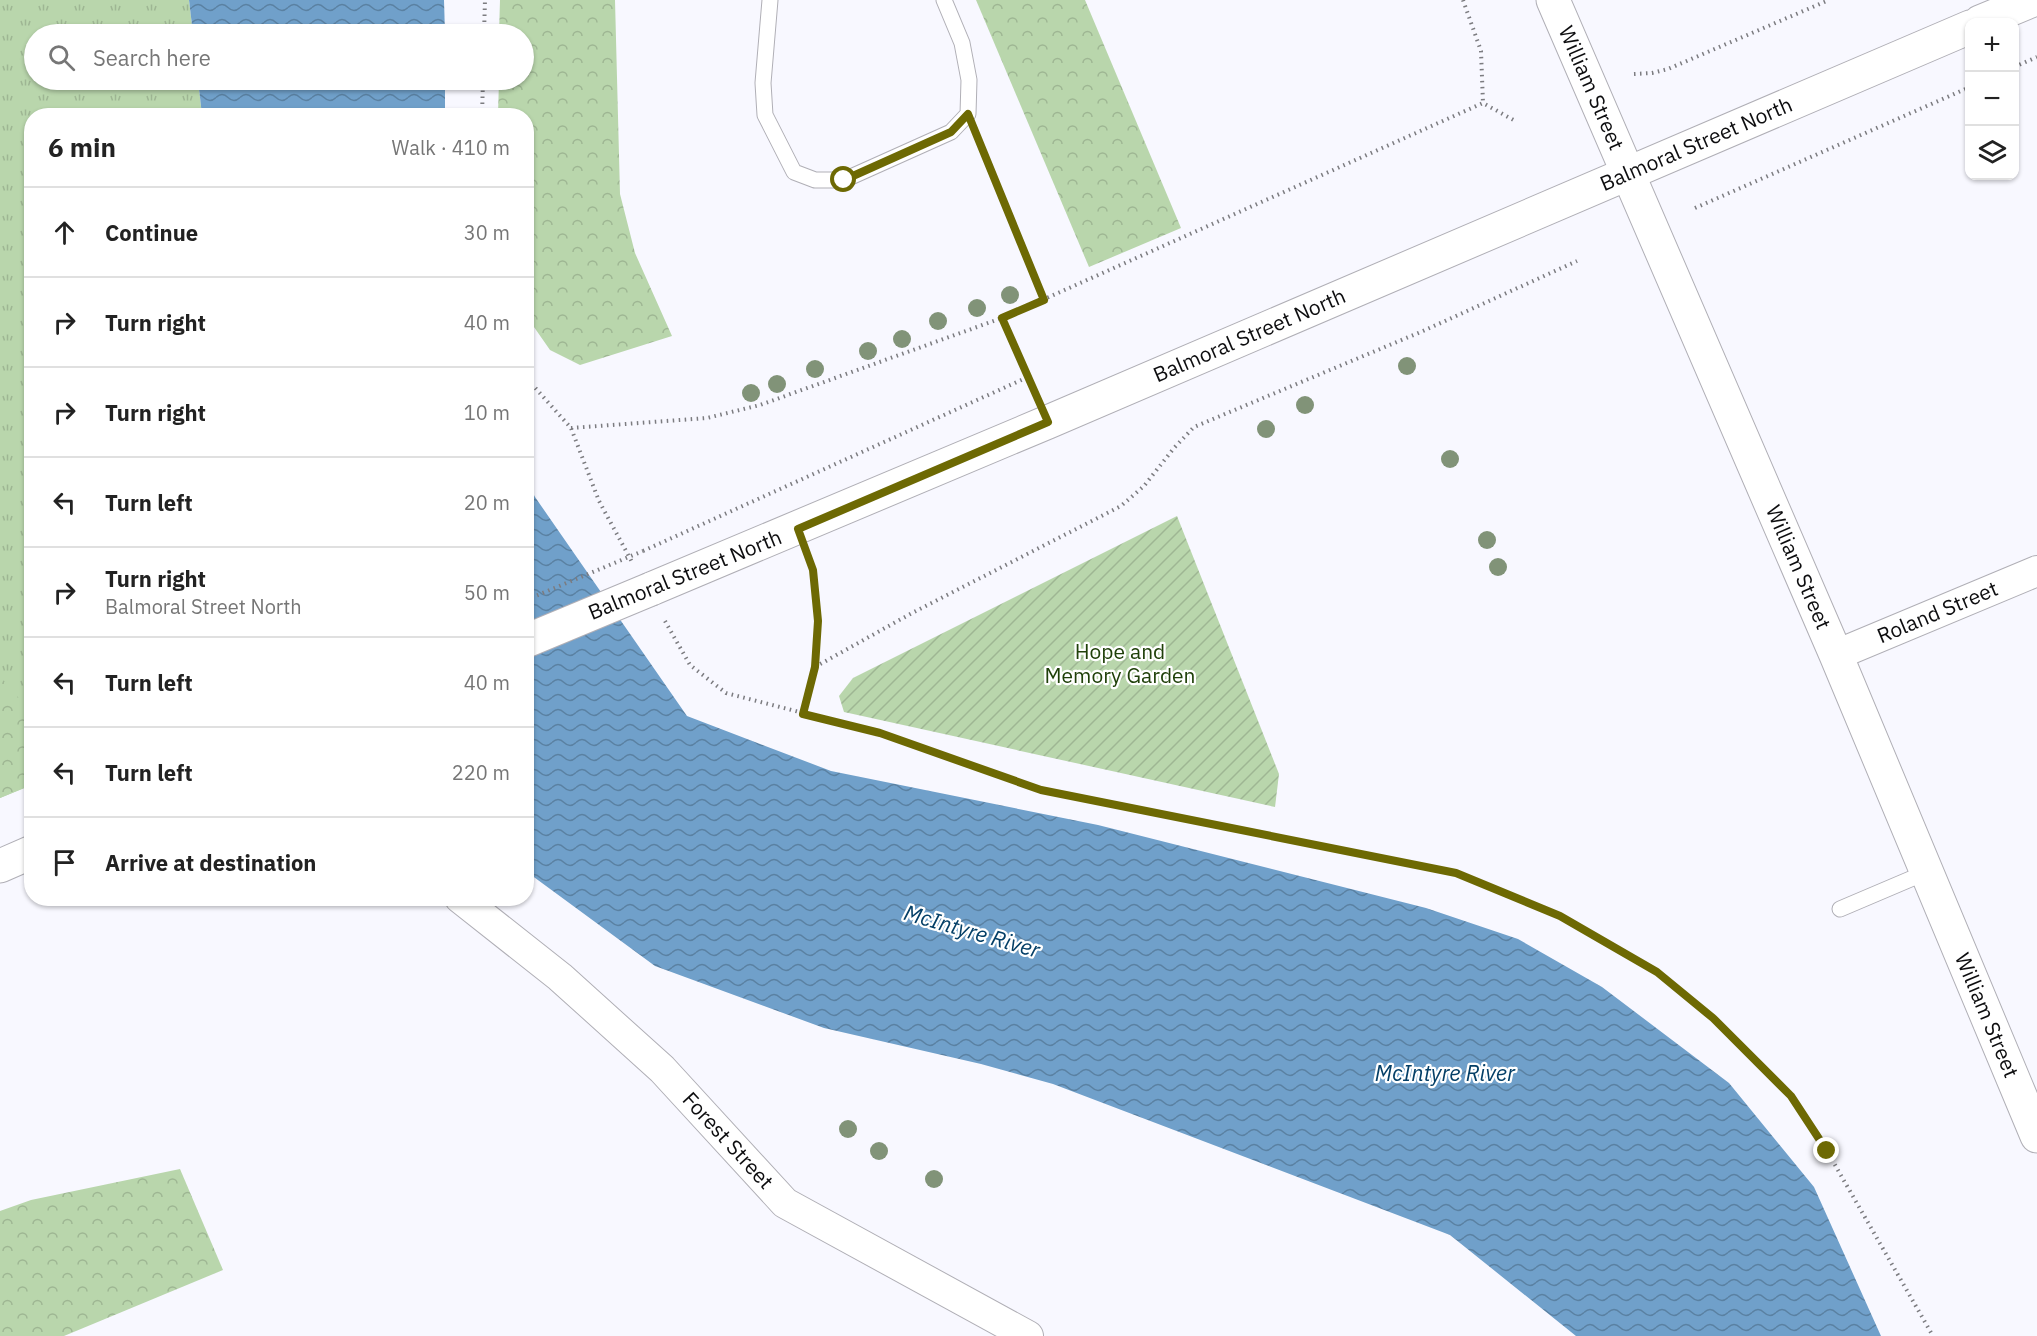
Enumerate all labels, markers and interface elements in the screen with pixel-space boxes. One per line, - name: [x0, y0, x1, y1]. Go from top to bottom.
- map controls: [1965, 18, 2019, 180]
- button: +: [1965, 18, 2019, 72]
- street label: William Street: [1553, 21, 1631, 154]
- search box: [24, 24, 534, 90]
- icon: search: [45, 41, 78, 74]
- text: Search here: [93, 43, 211, 72]
- button: −: [1965, 72, 2019, 126]
- street label: Balmoral Street North: [1595, 90, 1796, 197]
- button: layers: [1965, 126, 2019, 180]
- text: 6 min: [48, 130, 116, 164]
- text: Walk · 410 m: [392, 134, 510, 161]
- route start: [830, 166, 856, 192]
- icon: ahead: [48, 216, 81, 249]
- text: Continue: [105, 218, 198, 247]
- text: 30 m: [464, 219, 510, 246]
- street label: Balmoral Street North: [1149, 281, 1350, 388]
- icon: right: [48, 306, 81, 339]
- text: Turn right: [105, 308, 206, 337]
- text: 40 m: [464, 309, 510, 336]
- icon: right: [48, 396, 81, 429]
- text: Turn right: [105, 398, 206, 427]
- text: 10 m: [464, 399, 510, 426]
- icon: left: [48, 486, 81, 519]
- text: Turn left: [105, 488, 193, 517]
- text: 20 m: [464, 489, 510, 516]
- street label: William Street: [1760, 500, 1838, 633]
- street label: Balmoral Street North: [584, 522, 786, 626]
- text: Turn right: [105, 564, 206, 593]
- street label: Roland Street: [1872, 574, 2002, 649]
- icon: right: [48, 576, 81, 609]
- text: 50 m: [464, 579, 510, 606]
- text: Balmoral Street North: [105, 593, 302, 620]
- park label: Hope and Memory Garden: [1044, 637, 1196, 689]
- icon: left: [48, 666, 81, 699]
- text: Turn left: [105, 668, 193, 697]
- text: 40 m: [464, 669, 510, 696]
- icon: left: [48, 756, 81, 789]
- text: Turn left: [105, 758, 193, 787]
- text: 220 m: [452, 759, 510, 786]
- icon: arrive: [48, 846, 81, 879]
- text: Arrive at destination: [105, 848, 316, 877]
- water label: McIntyre River: [901, 897, 1044, 964]
- street label: William Street: [1949, 948, 2026, 1082]
- water label: McIntyre River: [1375, 1058, 1516, 1087]
- street label: Forest Street: [677, 1085, 780, 1194]
- route end: [1813, 1137, 1839, 1163]

